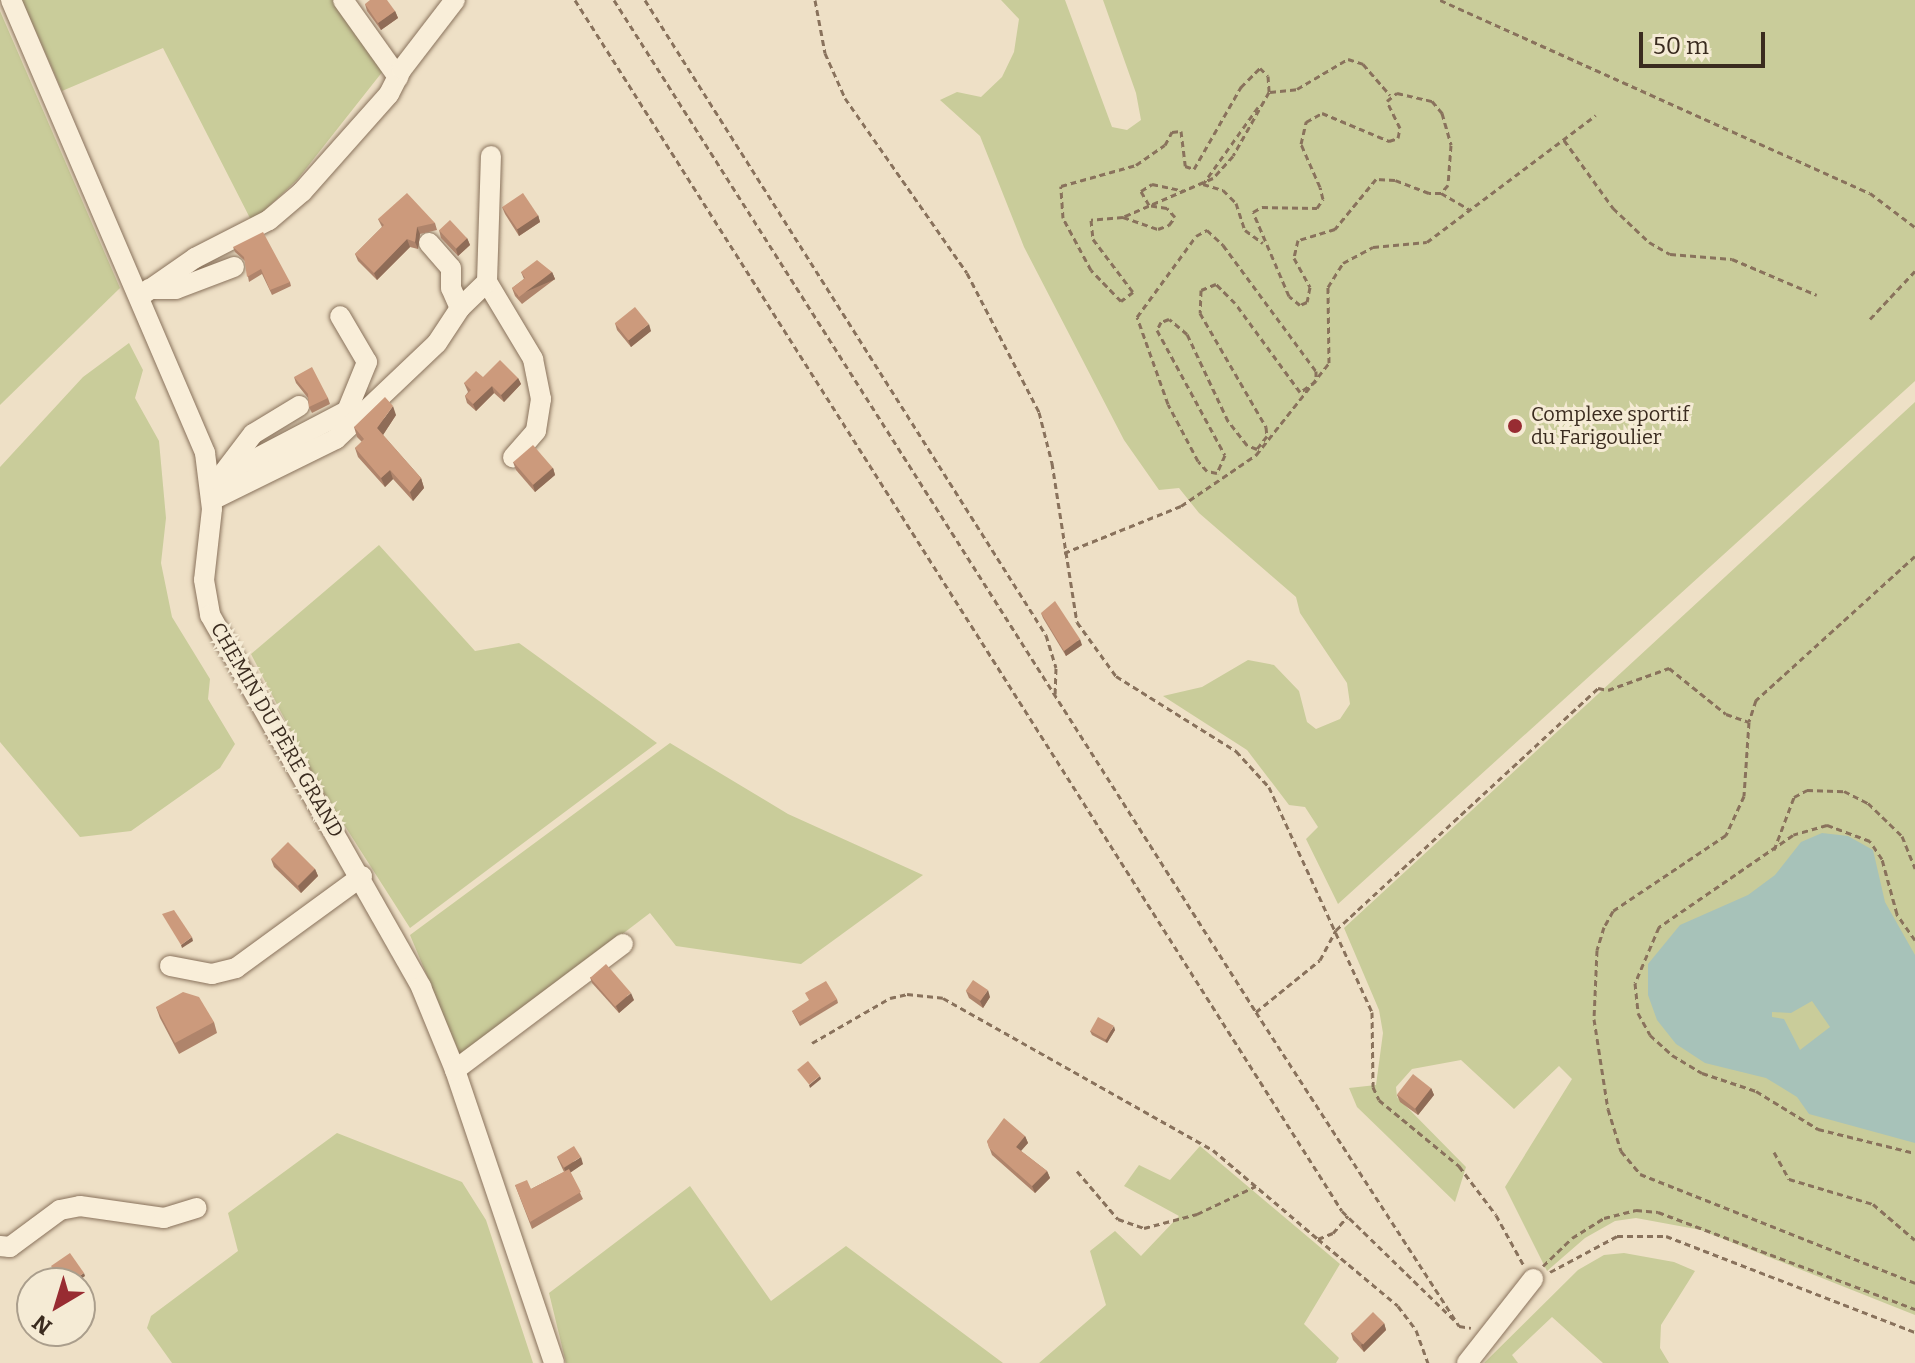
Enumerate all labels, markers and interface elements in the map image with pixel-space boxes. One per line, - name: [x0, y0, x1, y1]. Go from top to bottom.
- scale bar: [1643, 16, 1769, 66]
- text: 50 m: [1653, 32, 1709, 60]
- place label: Complexe sportif du Farigoulier: [1531, 402, 1689, 449]
- marker: Complexe sportif du Farigoulier: [1506, 417, 1524, 435]
- street label: CHEMIN DU PÈRE GRAND: [206, 618, 348, 842]
- north arrow: [16, 1267, 96, 1347]
- text: N: [27, 1309, 57, 1341]

